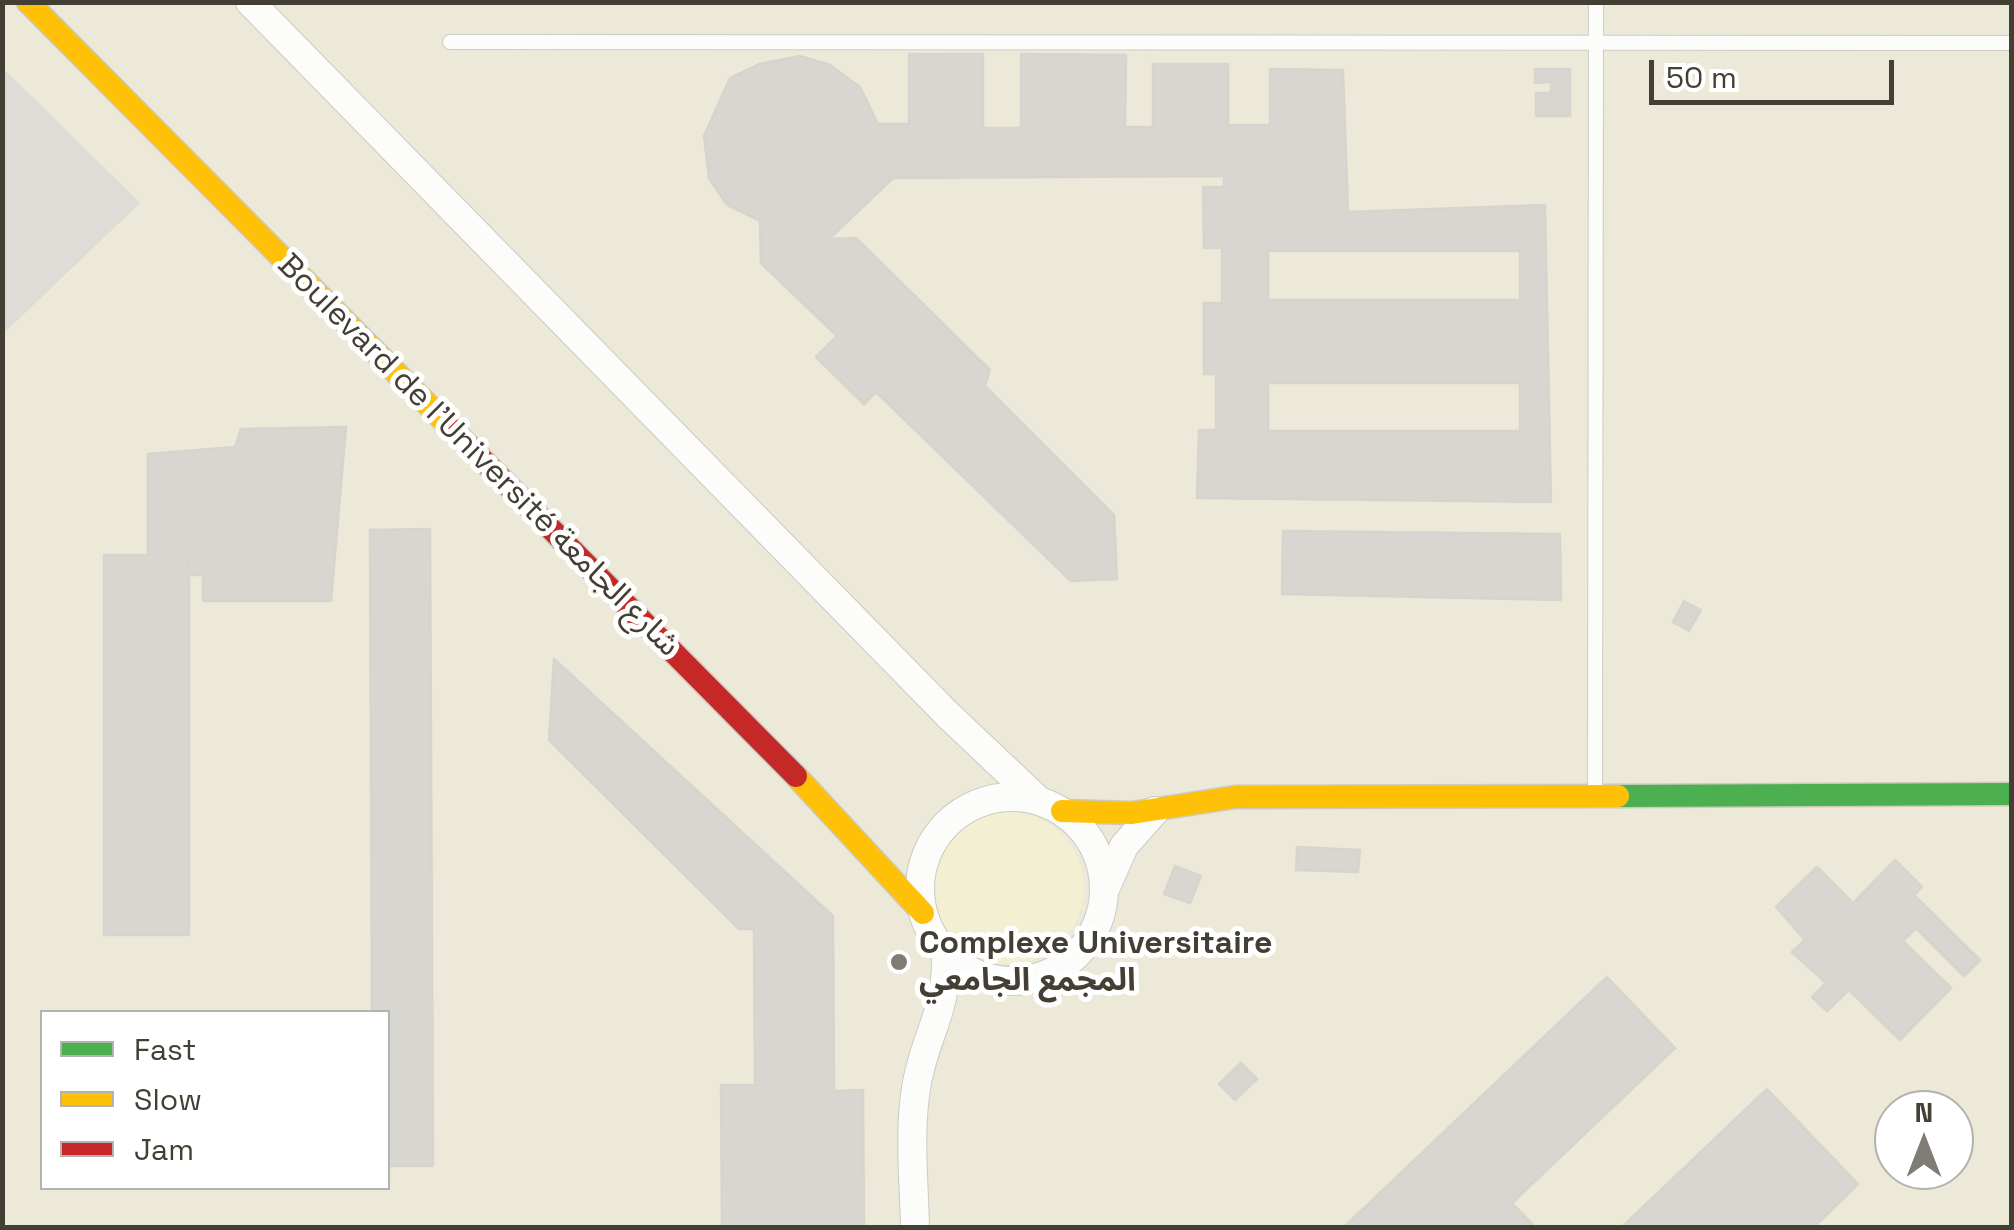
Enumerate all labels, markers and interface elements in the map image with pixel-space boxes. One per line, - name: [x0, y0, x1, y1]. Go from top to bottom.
- scale bar: [1654, 40, 1899, 102]
- text: 50 m: [1666, 58, 1737, 97]
- street label: Boulevard de l'Université شارع الجامعة: [269, 247, 687, 665]
- place label: Complexe Universitaire المجمع الجامعي: [919, 925, 1272, 1000]
- marker: Complexe Universitaire المجمع الجامعي: [888, 951, 910, 973]
- legend: [40, 1010, 390, 1190]
- text: Fast: [134, 1030, 196, 1069]
- text: Slow: [134, 1080, 202, 1119]
- north arrow: [1874, 1090, 1974, 1190]
- text: N: [1915, 1094, 1933, 1130]
- text: Jam: [134, 1130, 194, 1169]

